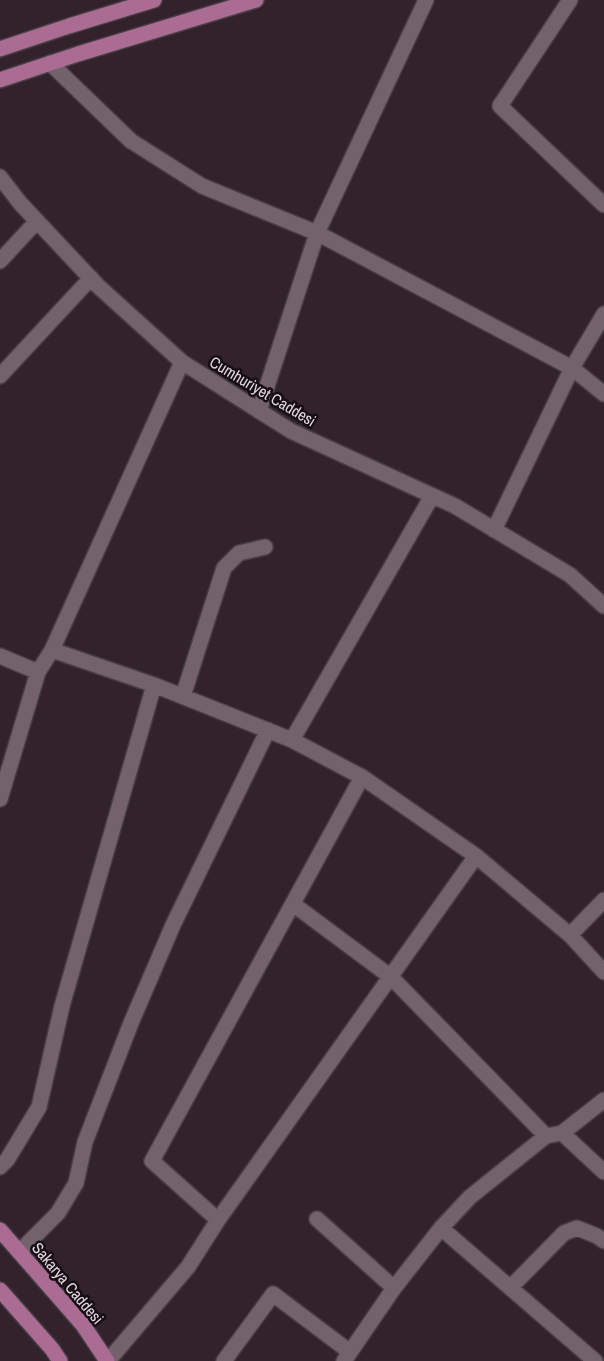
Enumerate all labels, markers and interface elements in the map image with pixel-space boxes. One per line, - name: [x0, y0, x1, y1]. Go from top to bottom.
- street label: Cumhuriyet Caddesi: [206, 351, 320, 431]
- street label: Sakarya Caddesi: [27, 1237, 109, 1329]

